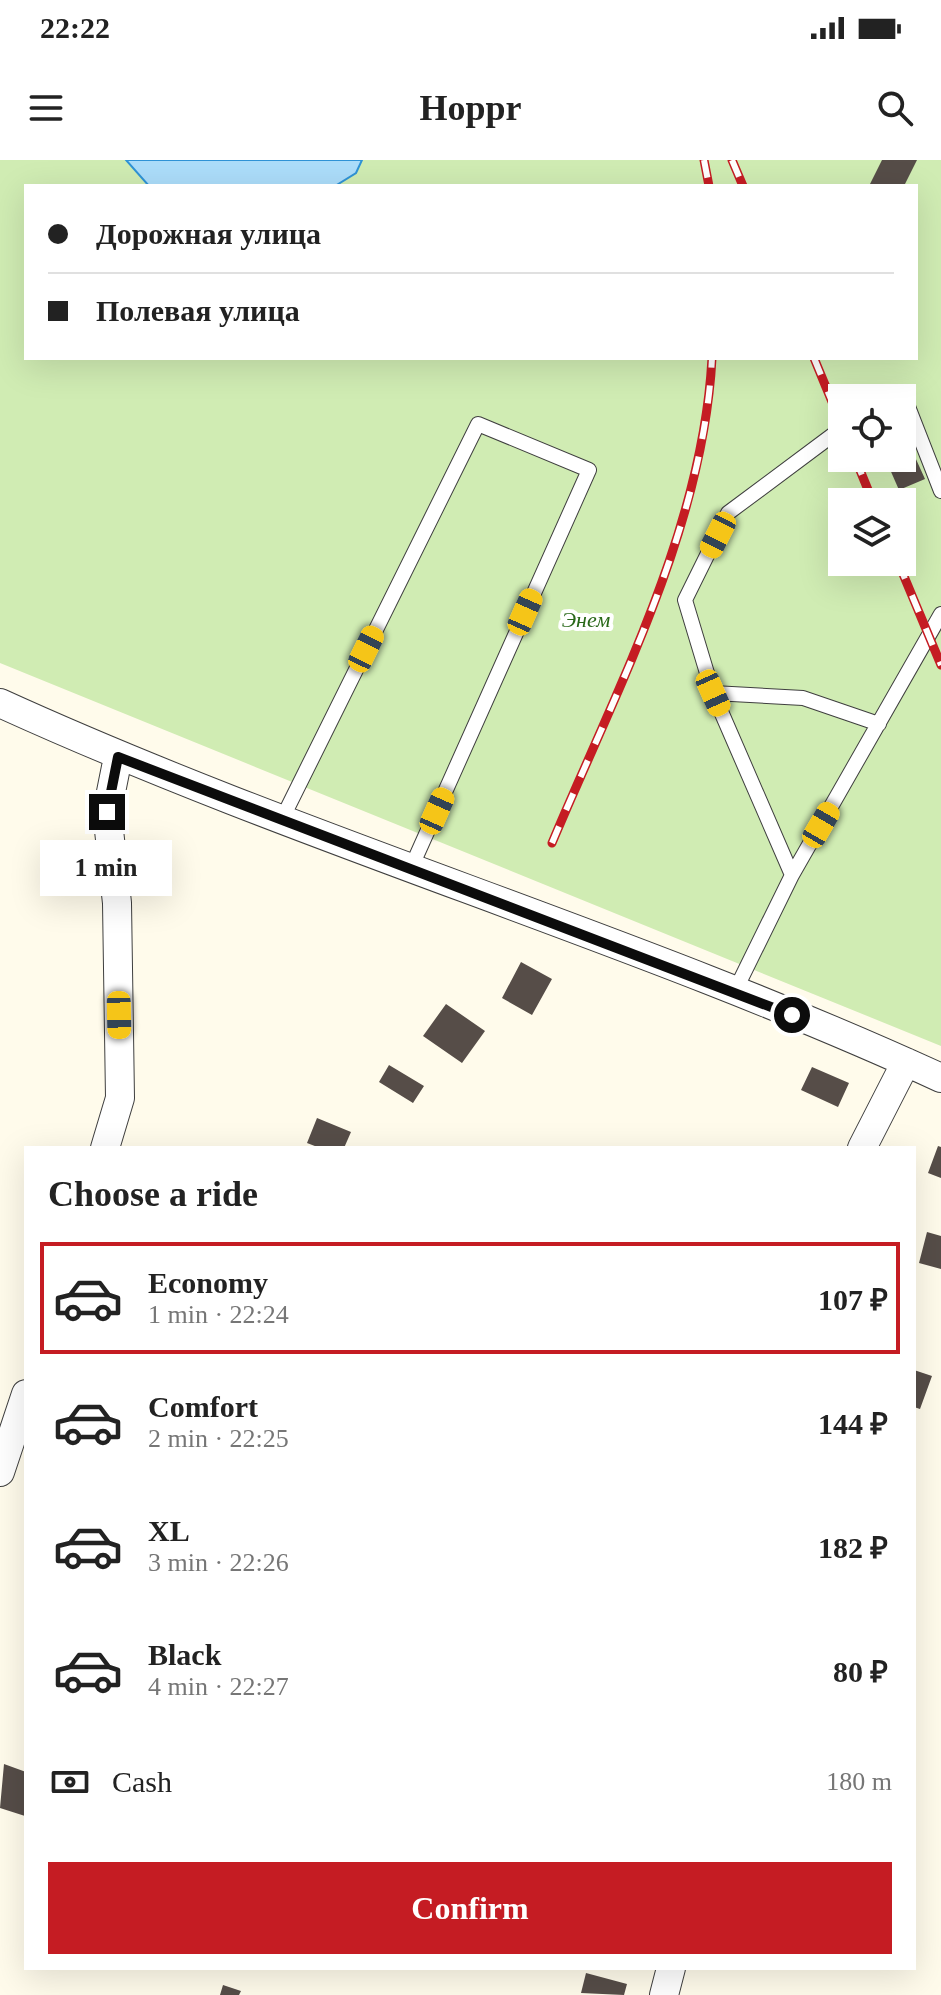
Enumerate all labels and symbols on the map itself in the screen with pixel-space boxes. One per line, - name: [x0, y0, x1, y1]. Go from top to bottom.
- car: [696, 508, 740, 562]
- car: [504, 585, 546, 639]
- park label: Энем: [562, 607, 610, 632]
- car: [345, 622, 387, 676]
- car: [692, 666, 734, 720]
- car: [416, 784, 458, 838]
- route end: [89, 794, 125, 830]
- car: [799, 798, 843, 852]
- callout: 1 min: [41, 840, 173, 896]
- car: [107, 991, 131, 1039]
- route start: [774, 997, 810, 1033]

